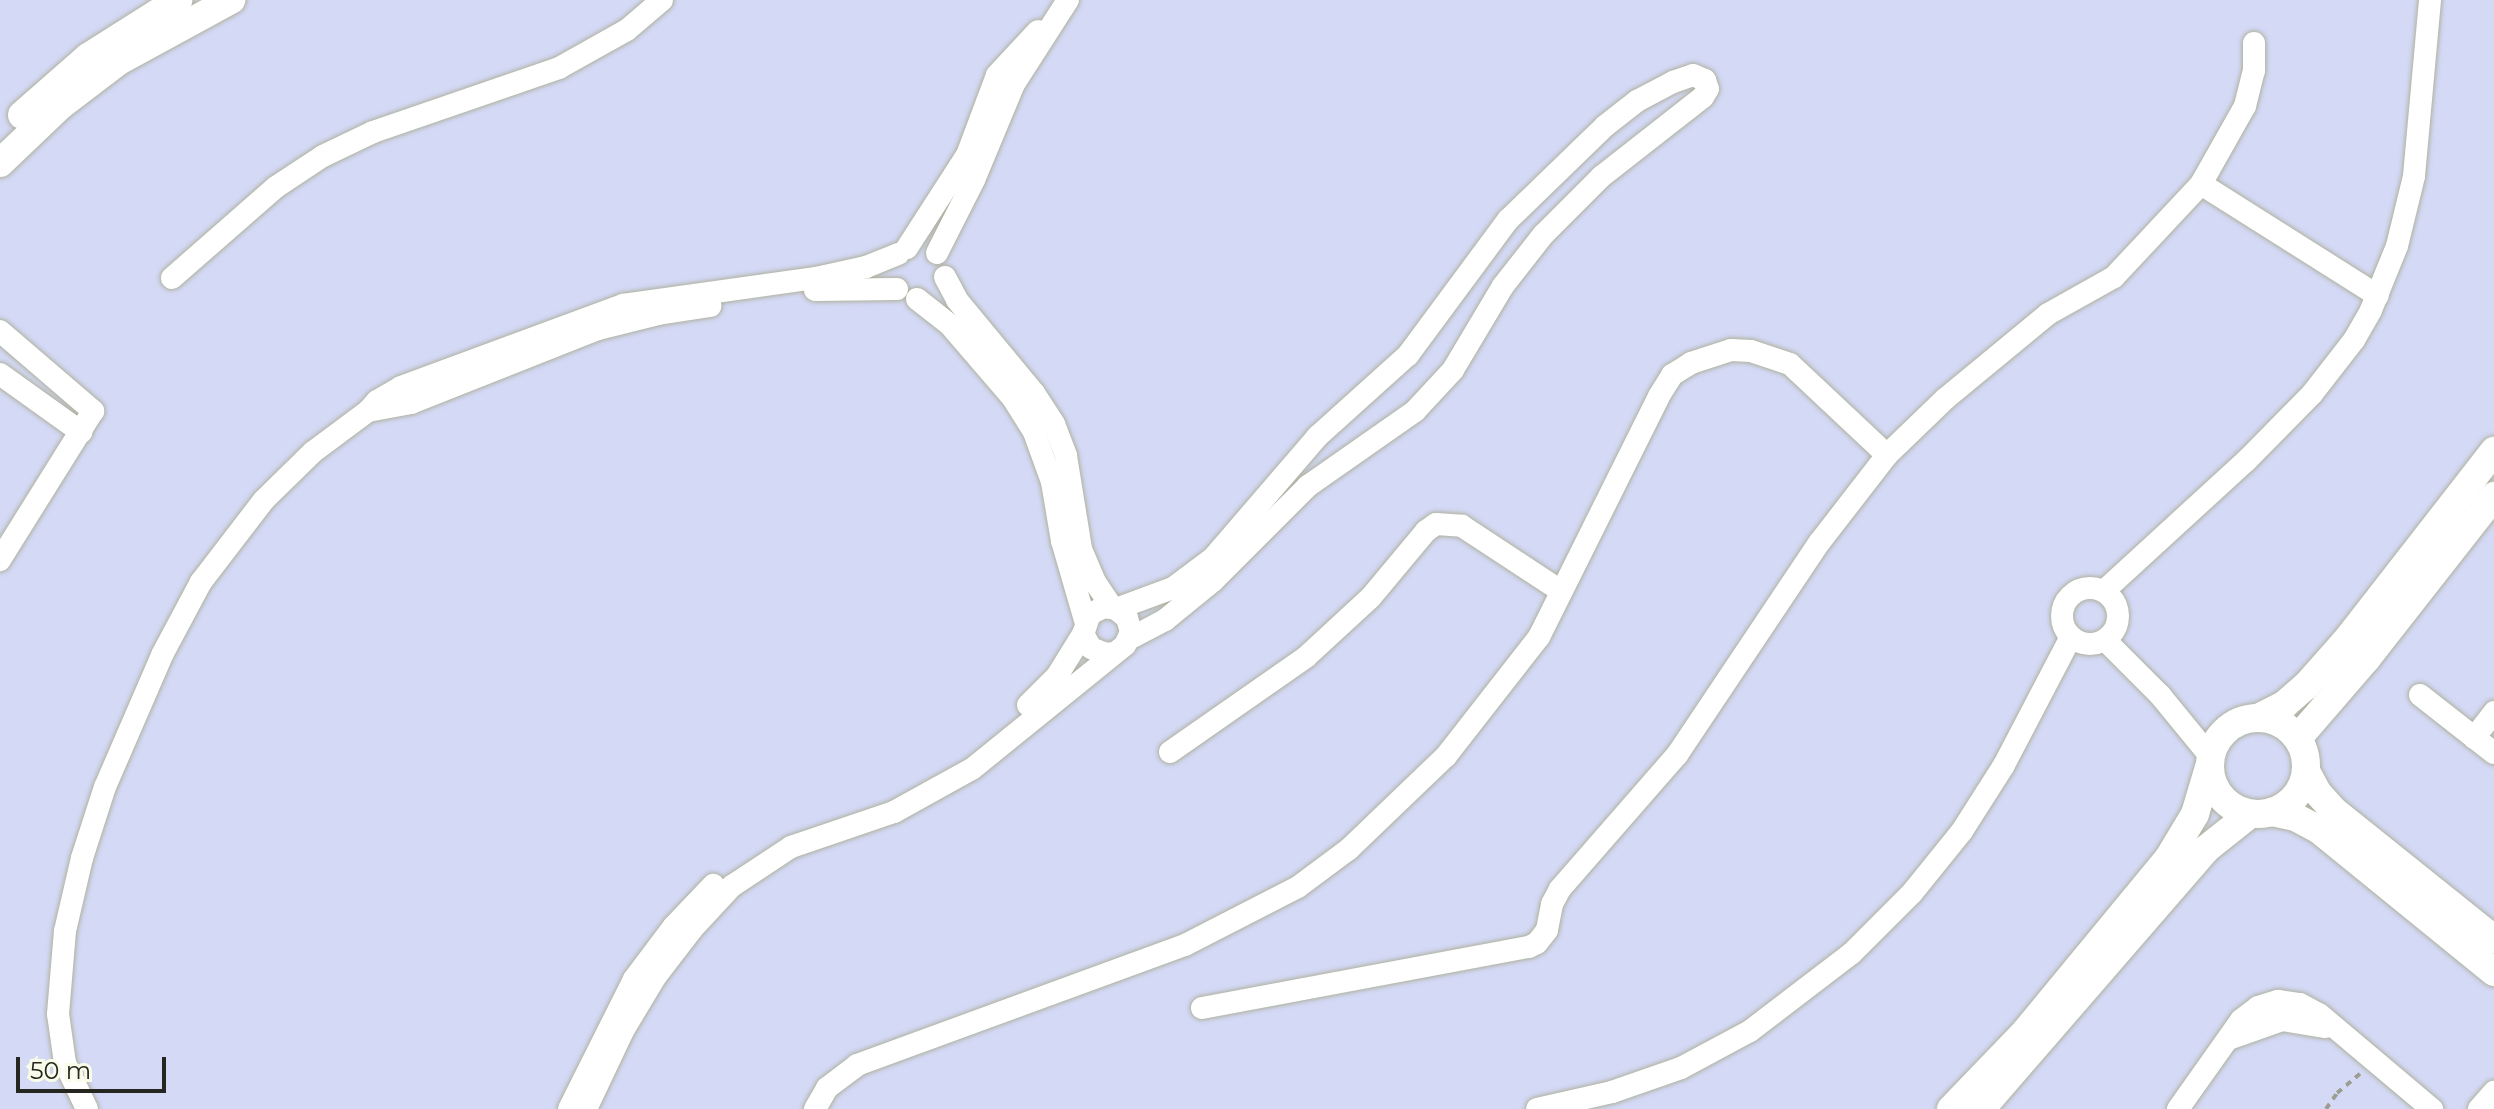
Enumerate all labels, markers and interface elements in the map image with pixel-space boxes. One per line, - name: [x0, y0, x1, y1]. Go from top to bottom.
- scale bar: [20, 1041, 170, 1091]
- text: 50 m: [30, 1056, 91, 1085]

